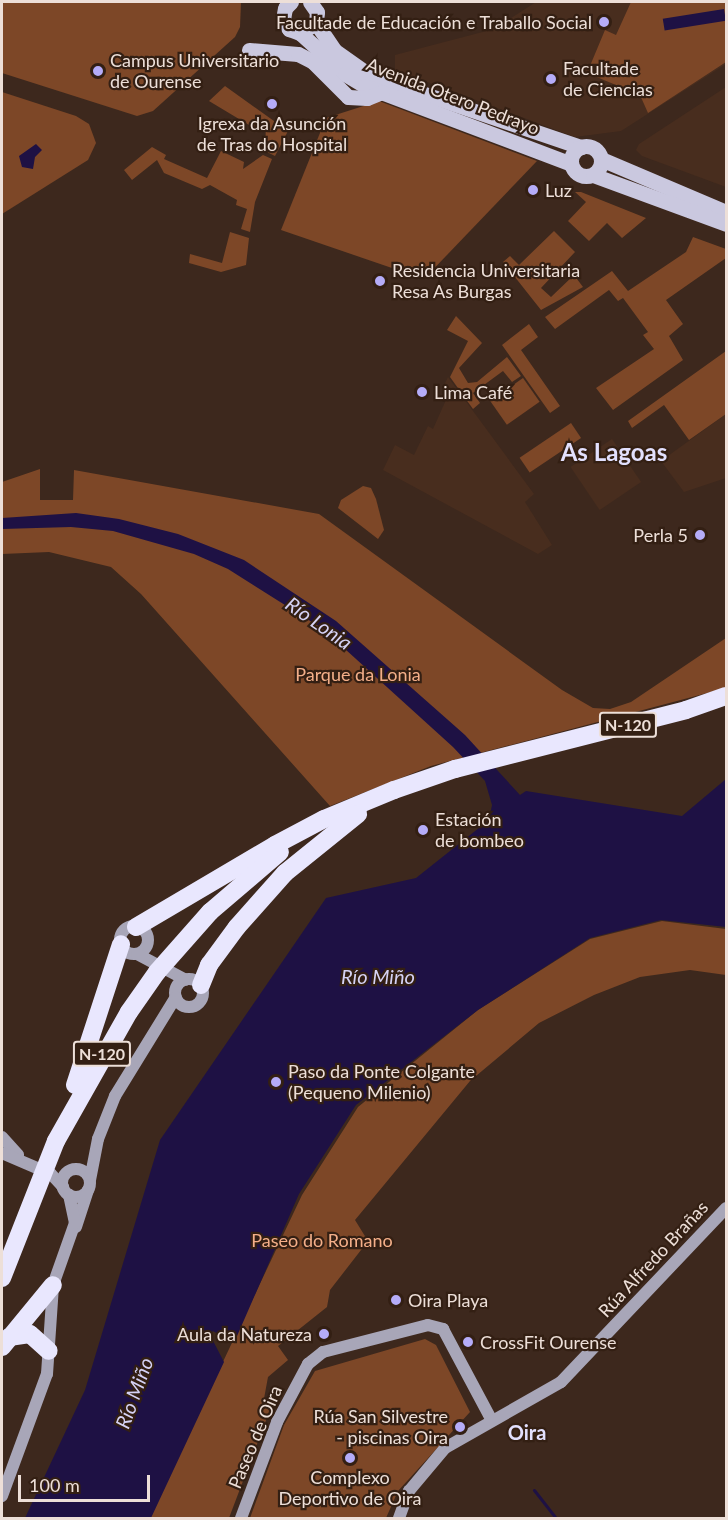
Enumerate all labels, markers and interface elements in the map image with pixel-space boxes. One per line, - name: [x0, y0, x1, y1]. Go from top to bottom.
- place label: Facultade de Educación e Traballo Social: [276, 11, 592, 33]
- marker: Facultade de Educación e Traballo Social: [597, 15, 611, 29]
- place label: Campus Universitario de Ourense: [110, 50, 279, 92]
- street label: Avenida Otero Pedrayo: [363, 53, 543, 139]
- place label: Facultade de Ciencias: [563, 58, 653, 100]
- marker: Campus Universitario de Ourense: [91, 64, 105, 78]
- marker: Facultade de Ciencias: [544, 72, 558, 86]
- marker: Igrexa da Asunción de Tras do Hospital: [265, 97, 279, 111]
- place label: Igrexa da Asunción de Tras do Hospital: [196, 113, 348, 156]
- place label: Luz: [545, 179, 572, 201]
- marker: Luz: [526, 183, 540, 197]
- place label: Residencia Universitaria Resa As Burgas: [392, 260, 580, 302]
- marker: Residencia Universitaria Resa As Burgas: [373, 274, 387, 288]
- place label: Lima Café: [434, 381, 512, 403]
- marker: Lima Café: [415, 385, 429, 399]
- district label: As Lagoas: [561, 438, 667, 466]
- place label: Perla 5: [633, 524, 688, 546]
- marker: Perla 5: [693, 528, 707, 542]
- water label: Río Lonia: [281, 591, 357, 655]
- park label: Parque da Lonia: [295, 663, 421, 685]
- road number: N-120: [598, 712, 658, 738]
- place label: Estación de bombeo: [435, 809, 524, 852]
- marker: Estación de bombeo: [416, 823, 430, 837]
- water label: Río Miño: [341, 964, 415, 988]
- road number: N-120: [72, 1041, 132, 1067]
- place label: Paso da Ponte Colgante (Pequeno Milenio): [288, 1061, 475, 1104]
- marker: Paso da Ponte Colgante (Pequeno Milenio): [269, 1075, 283, 1089]
- street label: Rúa Alfredo Brañas: [593, 1196, 713, 1322]
- park label: Paseo do Romano: [251, 1229, 393, 1251]
- place label: Oira Playa: [408, 1289, 488, 1311]
- marker: Oira Playa: [389, 1293, 403, 1307]
- place label: Aula da Natureza: [177, 1323, 312, 1345]
- marker: Aula da Natureza: [317, 1327, 331, 1341]
- place label: CrossFit Ourense: [480, 1331, 617, 1353]
- marker: CrossFit Ourense: [461, 1335, 475, 1349]
- water label: Río Miño: [110, 1354, 158, 1432]
- street label: Paseo de Oira: [224, 1382, 286, 1492]
- place label: Rúa San Silvestre - piscinas Oira: [314, 1406, 448, 1448]
- marker: Rúa San Silvestre - piscinas Oira: [453, 1420, 467, 1434]
- district label: Oira: [508, 1420, 546, 1444]
- marker: Complexo Deportivo de Oira: [343, 1451, 357, 1465]
- scale bar: [21, 1463, 153, 1501]
- place label: Complexo Deportivo de Oira: [279, 1467, 421, 1510]
- text: 100 m: [29, 1474, 80, 1496]

